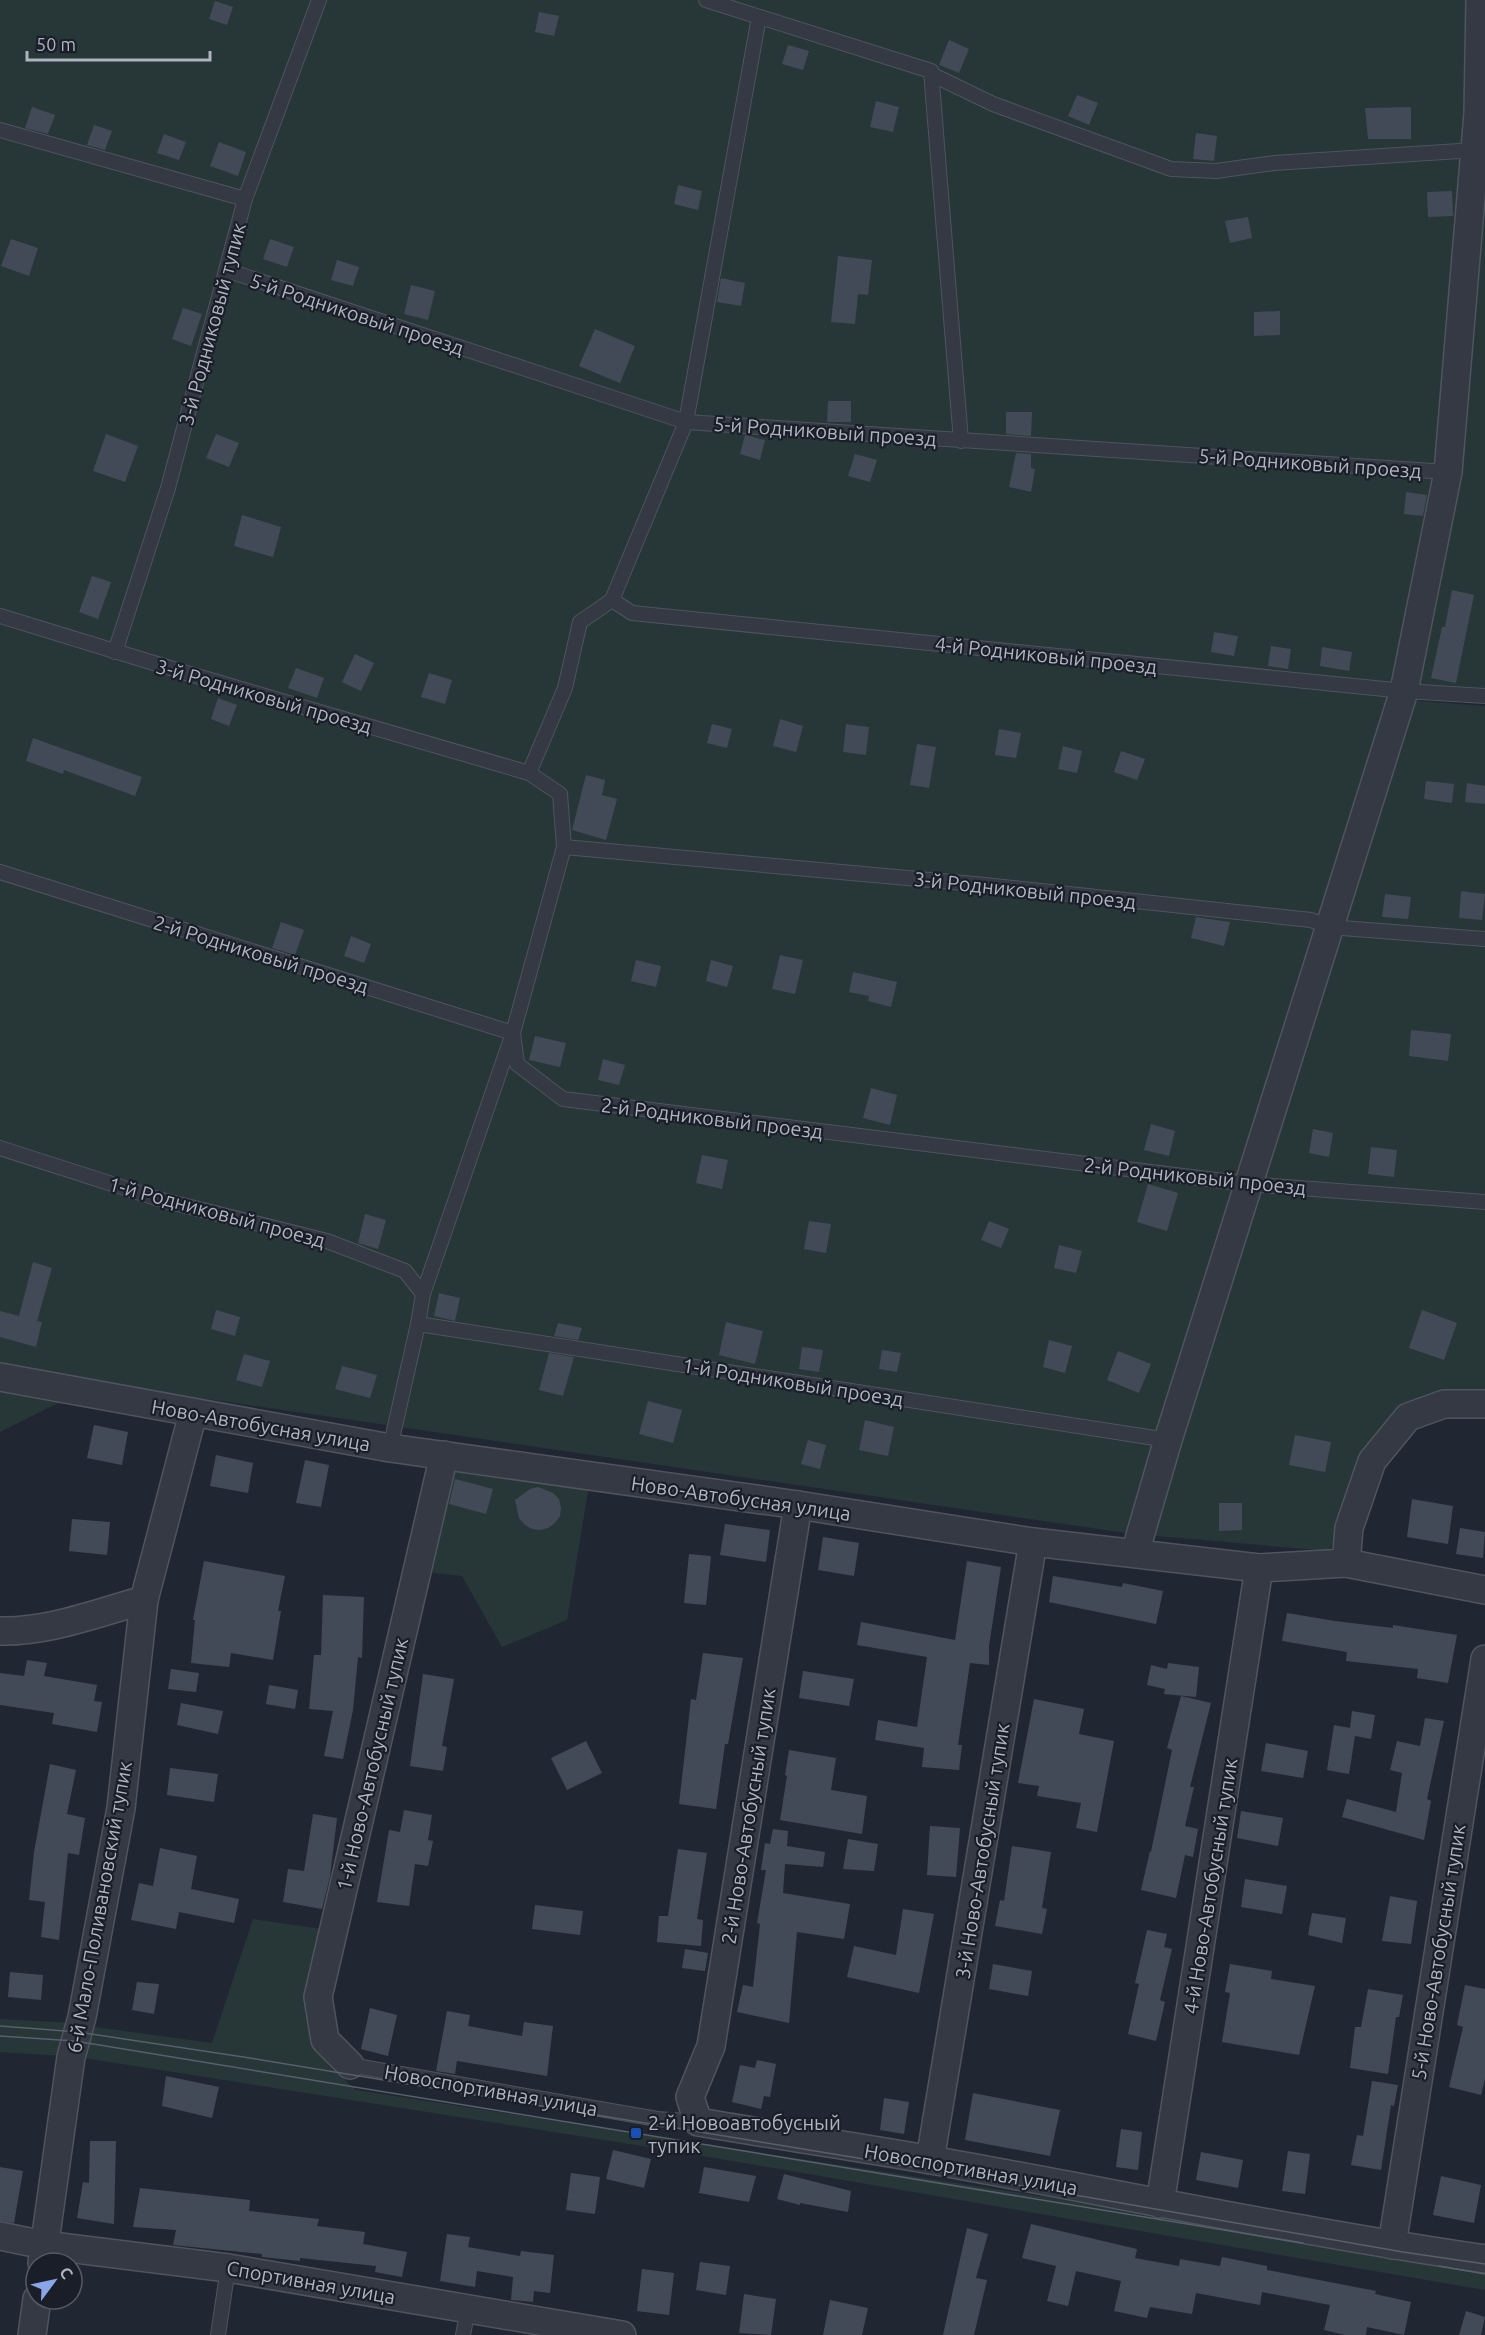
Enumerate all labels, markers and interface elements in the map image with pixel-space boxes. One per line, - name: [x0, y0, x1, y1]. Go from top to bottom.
- scale bar: [27, 24, 210, 62]
- text: 50 m: [36, 34, 76, 54]
- street label: 3-й Родниковый тупик: [174, 220, 250, 428]
- street label: 5-й Родниковый проезд: [247, 269, 467, 360]
- street label: 5-й Родниковый проезд: [713, 412, 937, 450]
- street label: 5-й Родниковый проезд: [1198, 444, 1422, 482]
- street label: 4-й Родниковый проезд: [934, 632, 1159, 678]
- street label: 3-й Родниковый проезд: [153, 654, 375, 738]
- street label: 3-й Родниковый проезд: [913, 867, 1138, 913]
- street label: 2-й Родниковый проезд: [151, 910, 371, 998]
- street label: 2-й Родниковый проезд: [600, 1093, 825, 1143]
- street label: 2-й Родниковый проезд: [1083, 1153, 1308, 1199]
- street label: 1-й Родниковый проезд: [106, 1172, 328, 1252]
- street label: 1-й Родниковый проезд: [681, 1353, 905, 1411]
- street label: Ново-Автобусная улица: [150, 1394, 372, 1456]
- street label: Ново-Автобусная улица: [630, 1471, 852, 1525]
- street label: 1-й Ново-Автобусный тупик: [332, 1635, 412, 1893]
- street label: 2-й Ново-Автобусный тупик: [716, 1686, 780, 1946]
- street label: 3-й Ново-Автобусный тупик: [950, 1721, 1014, 1981]
- street label: 4-й Ново-Автобусный тупик: [1178, 1756, 1242, 2016]
- street label: 6-й Мало-Поливановский тупик: [62, 1759, 136, 2055]
- street label: 5-й Ново-Автобусный тупик: [1406, 1822, 1470, 2082]
- street label: Новоспортивная улица: [382, 2060, 600, 2120]
- place label: 2-й Новоавтобусный тупик: [648, 2111, 841, 2157]
- marker: 2-й Новоавтобусный тупик: [629, 2126, 643, 2140]
- street label: Новоспортивная улица: [862, 2139, 1080, 2199]
- north arrow: [24, 2251, 84, 2311]
- street label: Спортивная улица: [225, 2256, 397, 2308]
- text: С: [56, 2264, 77, 2282]

